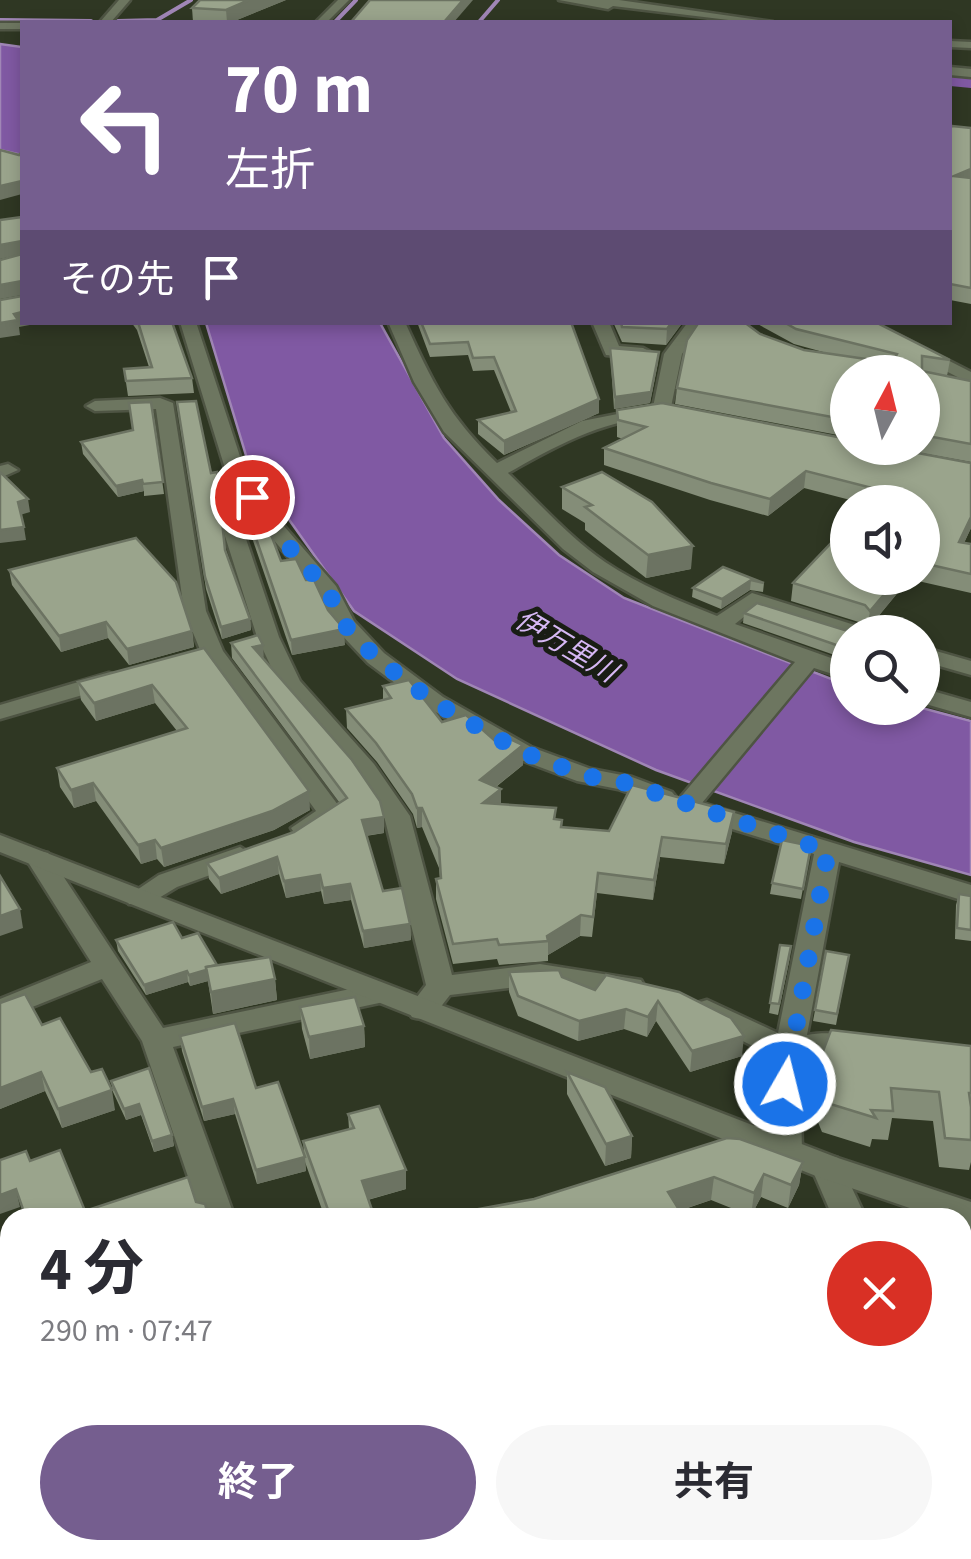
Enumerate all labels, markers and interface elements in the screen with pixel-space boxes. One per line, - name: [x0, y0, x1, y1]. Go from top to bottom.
- text: 70 m: [225, 40, 373, 140]
- icon: left: [60, 60, 190, 190]
- text: 左折: [225, 139, 315, 203]
- icon: arrive: [194, 250, 249, 305]
- text: その先: [60, 253, 174, 307]
- north arrow: [830, 355, 940, 465]
- map controls: [830, 355, 940, 725]
- pin: [210, 455, 295, 540]
- icon: arrive: [225, 470, 280, 525]
- button: sound: [830, 485, 940, 595]
- water label: 伊万里川: [508, 600, 627, 694]
- button: search: [830, 615, 940, 725]
- position arrow: [733, 1032, 837, 1136]
- text: 4 分: [40, 1228, 144, 1313]
- button: close: [827, 1241, 932, 1346]
- text: 290 m · 07:47: [40, 1308, 213, 1354]
- button: 終了: [40, 1425, 476, 1540]
- button: 共有: [496, 1425, 932, 1540]

